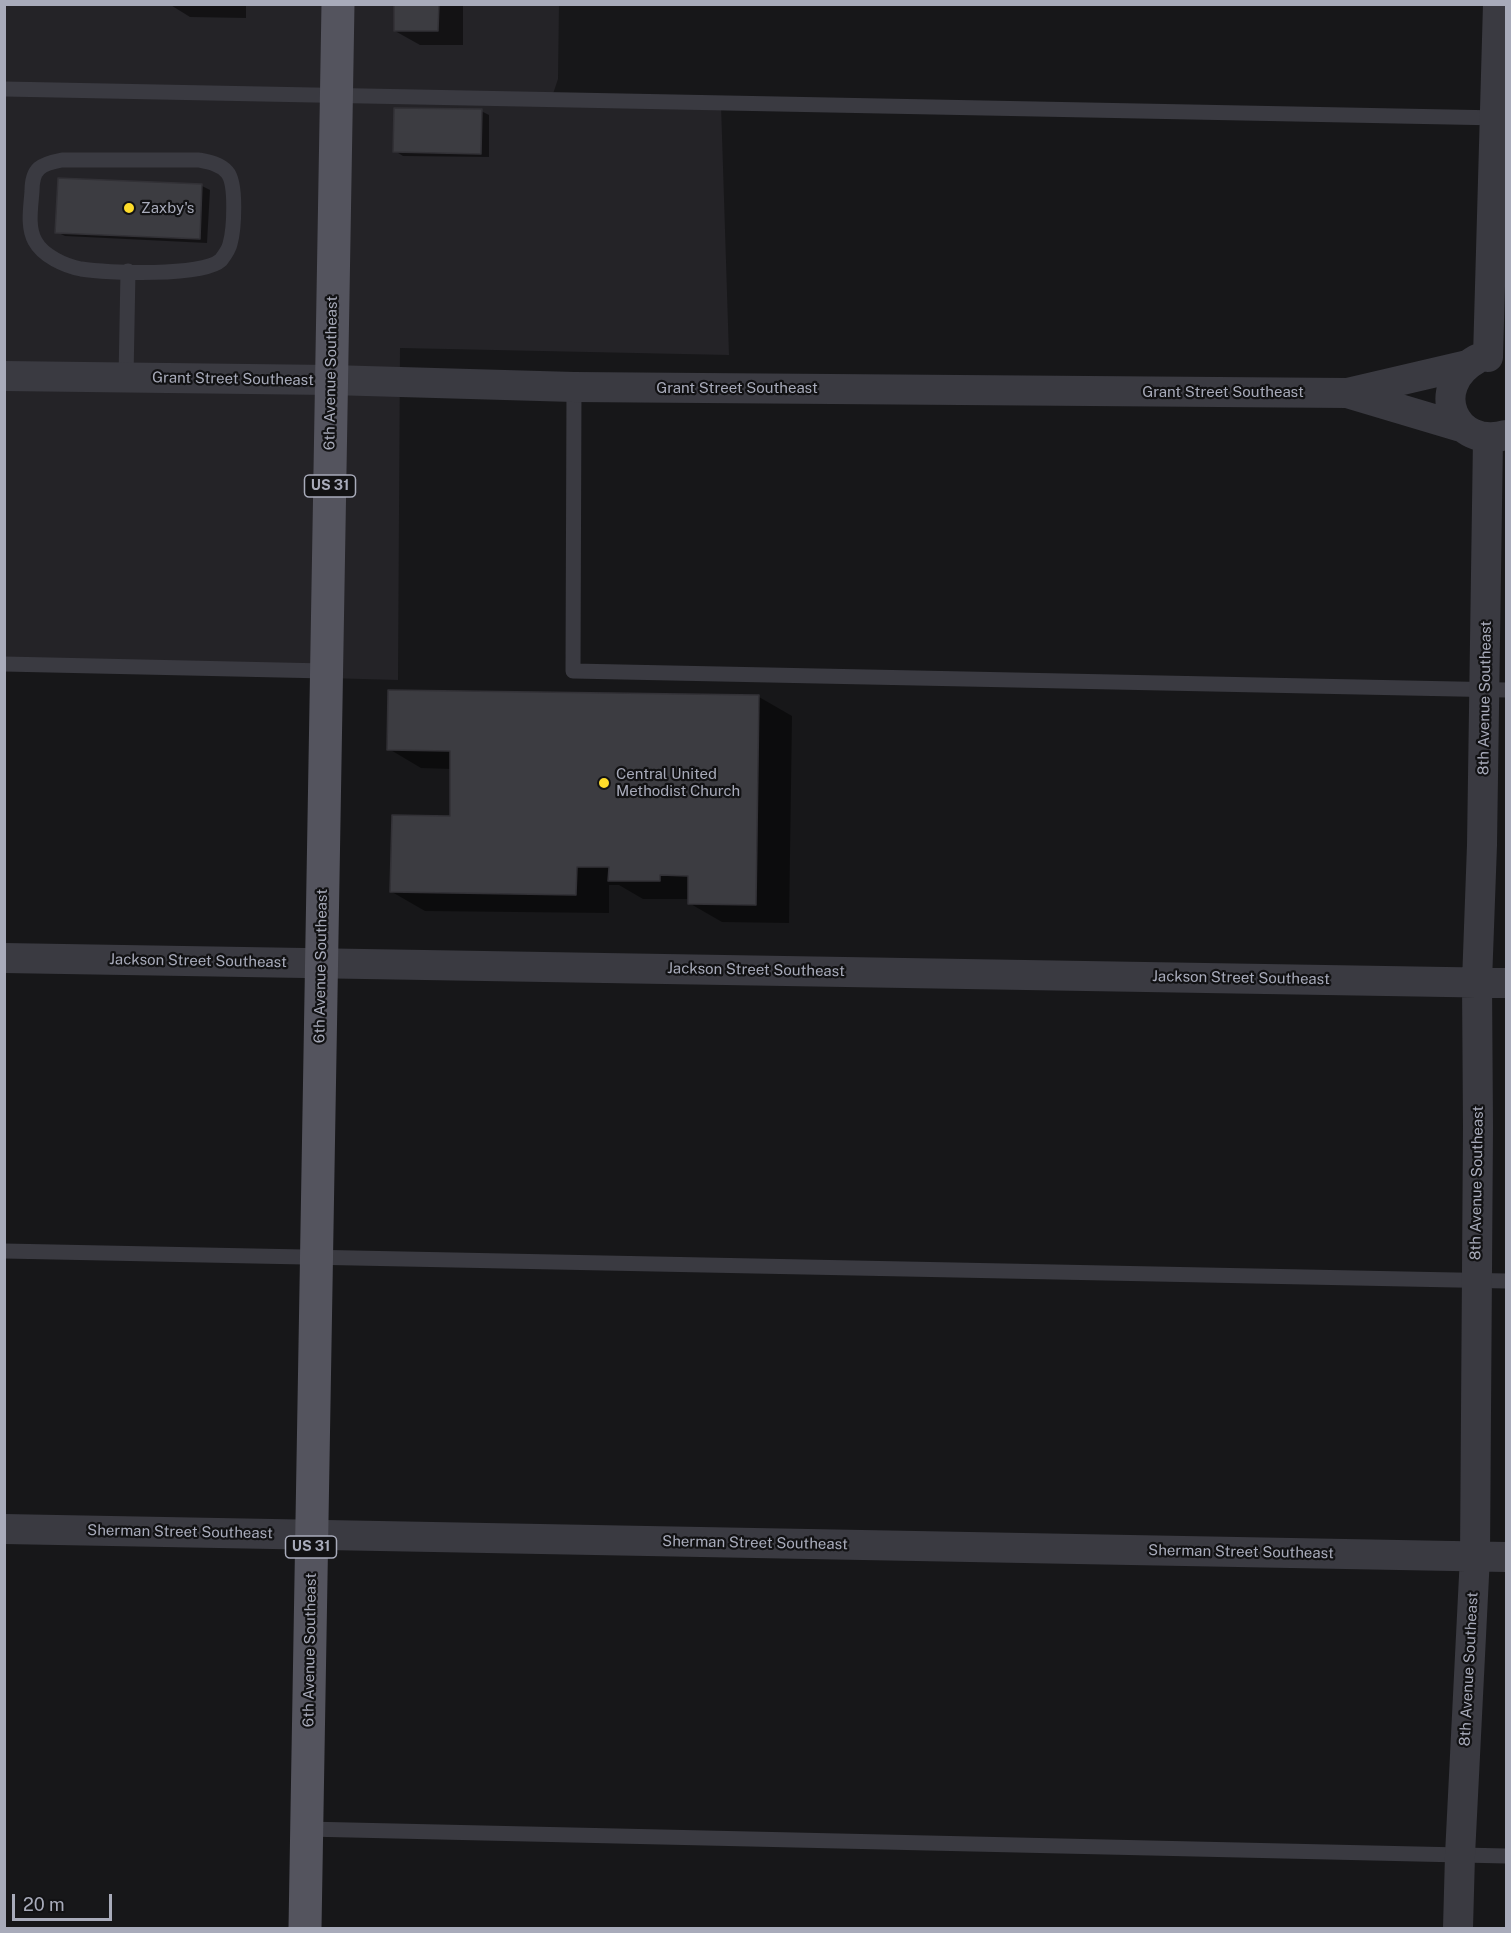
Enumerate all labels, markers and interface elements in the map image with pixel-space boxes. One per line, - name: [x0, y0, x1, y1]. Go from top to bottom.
- place label: Zaxby's: [141, 199, 194, 217]
- marker: Zaxby's: [122, 201, 136, 215]
- street label: 6th Avenue Southeast: [321, 296, 341, 450]
- street label: Grant Street Southeast: [152, 369, 314, 389]
- street label: Grant Street Southeast: [656, 379, 818, 397]
- street label: Grant Street Southeast: [1142, 383, 1304, 401]
- road number: US 31: [304, 475, 356, 497]
- street label: 8th Avenue Southeast: [1475, 621, 1495, 775]
- place label: Central United Methodist Church: [616, 765, 740, 800]
- marker: Central United Methodist Church: [597, 776, 611, 790]
- street label: 6th Avenue Southeast: [311, 889, 331, 1043]
- street label: Jackson Street Southeast: [109, 950, 287, 972]
- street label: Jackson Street Southeast: [667, 959, 845, 981]
- street label: Jackson Street Southeast: [1152, 967, 1330, 989]
- street label: 8th Avenue Southeast: [1467, 1106, 1487, 1260]
- street label: Sherman Street Southeast: [87, 1521, 273, 1543]
- street label: Sherman Street Southeast: [662, 1532, 848, 1554]
- road number: US 31: [286, 1536, 336, 1558]
- street label: Sherman Street Southeast: [1148, 1541, 1334, 1563]
- street label: 6th Avenue Southeast: [300, 1573, 320, 1727]
- street label: 8th Avenue Southeast: [1456, 1591, 1482, 1747]
- scale bar: [15, 1882, 116, 1920]
- text: 20 m: [23, 1894, 65, 1915]

